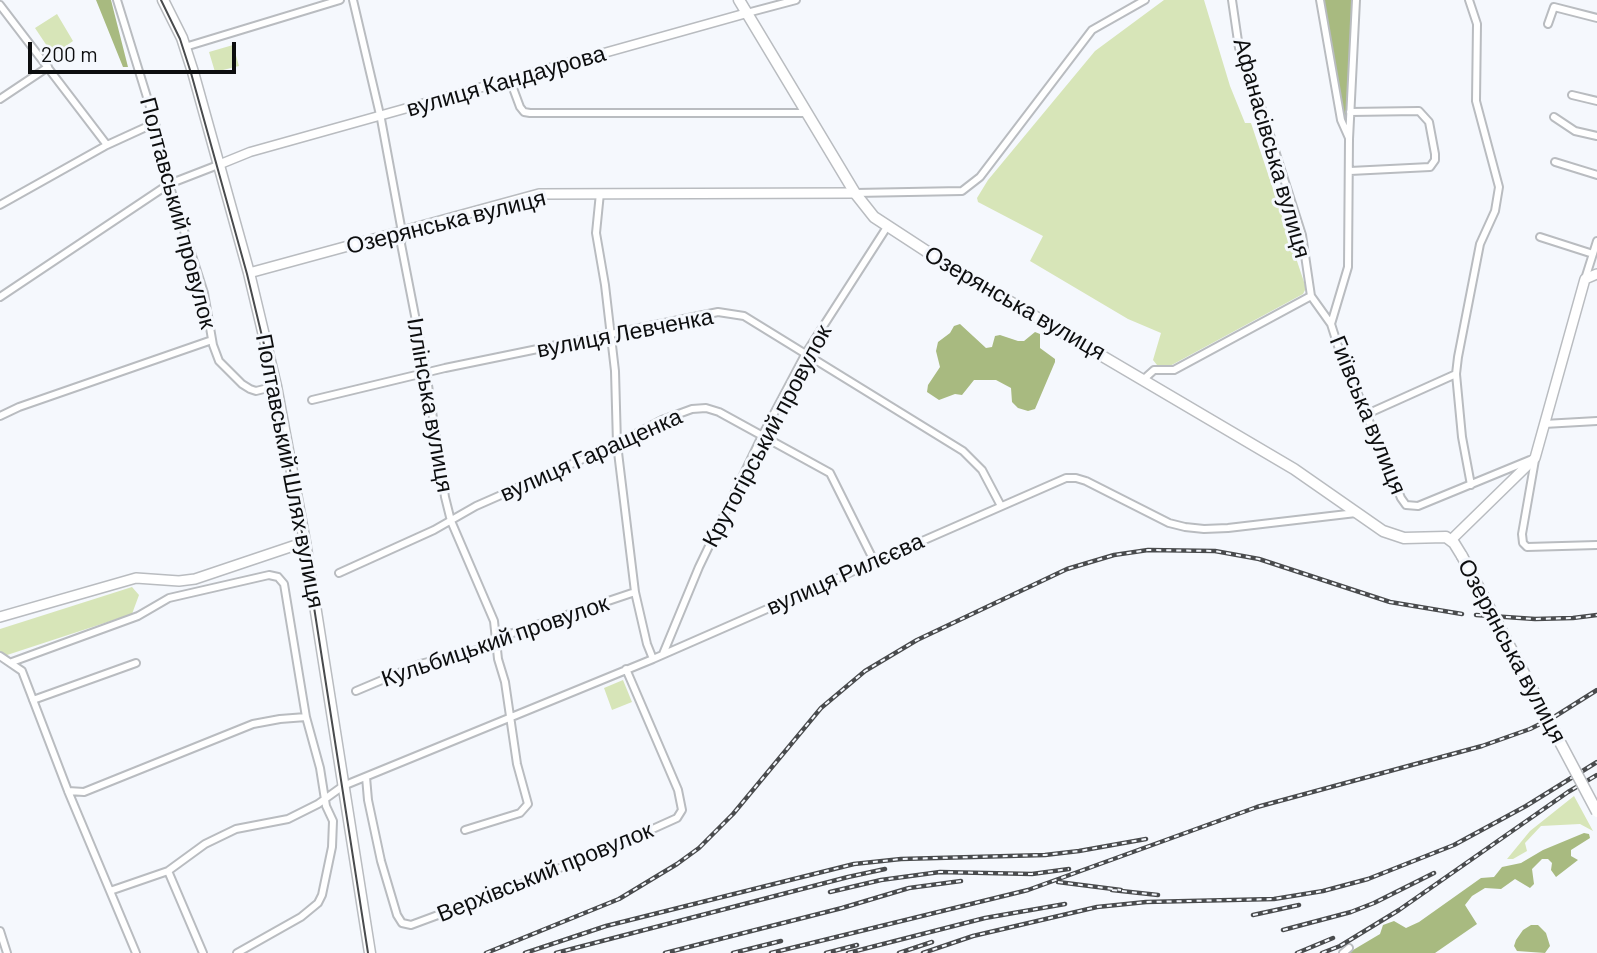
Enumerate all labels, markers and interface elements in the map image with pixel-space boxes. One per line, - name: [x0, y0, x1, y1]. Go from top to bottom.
- scale bar: [32, 28, 240, 72]
- street label: Афанасівська вулиця: [1227, 35, 1317, 261]
- street label: вулиця Кандаурова: [403, 39, 609, 123]
- text: 200 m: [41, 41, 98, 66]
- street label: Полтавський провулок: [134, 94, 222, 332]
- street label: Озерянська вулиця: [343, 184, 549, 260]
- street label: Озерянська вулиця: [919, 240, 1111, 366]
- street label: вулиця Левченка: [534, 302, 716, 364]
- street label: Іллінська вулиця: [401, 315, 459, 495]
- street label: Крутогірський провулок: [697, 320, 837, 552]
- street label: Полтавський Шлях вулиця: [250, 332, 330, 610]
- street label: Гиївська вулиця: [1324, 332, 1412, 498]
- street label: вулиця Гаращенка: [496, 402, 686, 508]
- street label: вулиця Рилєєва: [762, 527, 928, 621]
- street label: Озерянська вулиця: [1452, 554, 1572, 748]
- street label: Кульбицький провулок: [378, 589, 612, 693]
- street label: Верхівський провулок: [433, 816, 657, 928]

